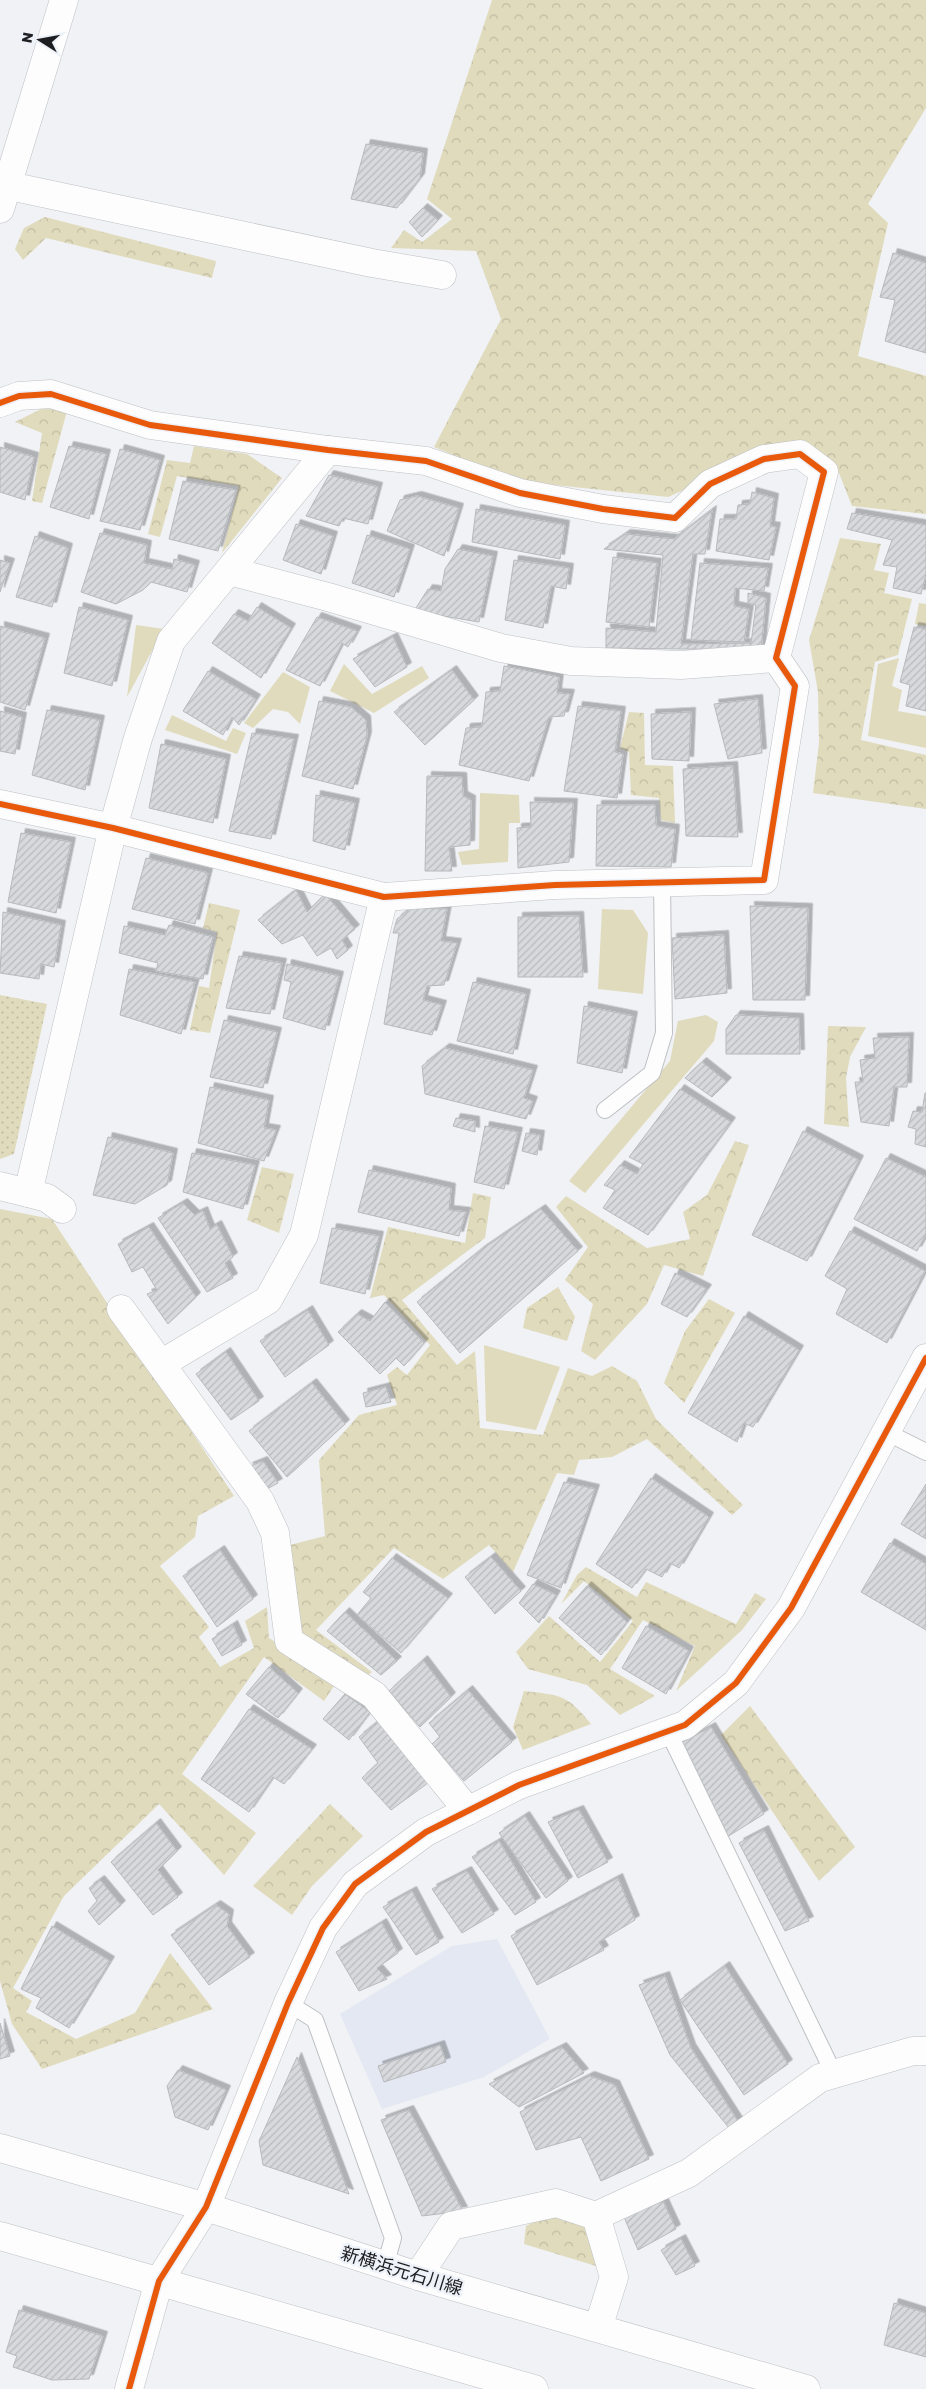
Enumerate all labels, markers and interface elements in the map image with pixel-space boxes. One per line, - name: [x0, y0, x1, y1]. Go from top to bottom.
- north arrow: [15, 15, 65, 65]
- text: N: [17, 31, 36, 44]
- street label: 新横浜元石川線: [339, 2241, 465, 2299]

